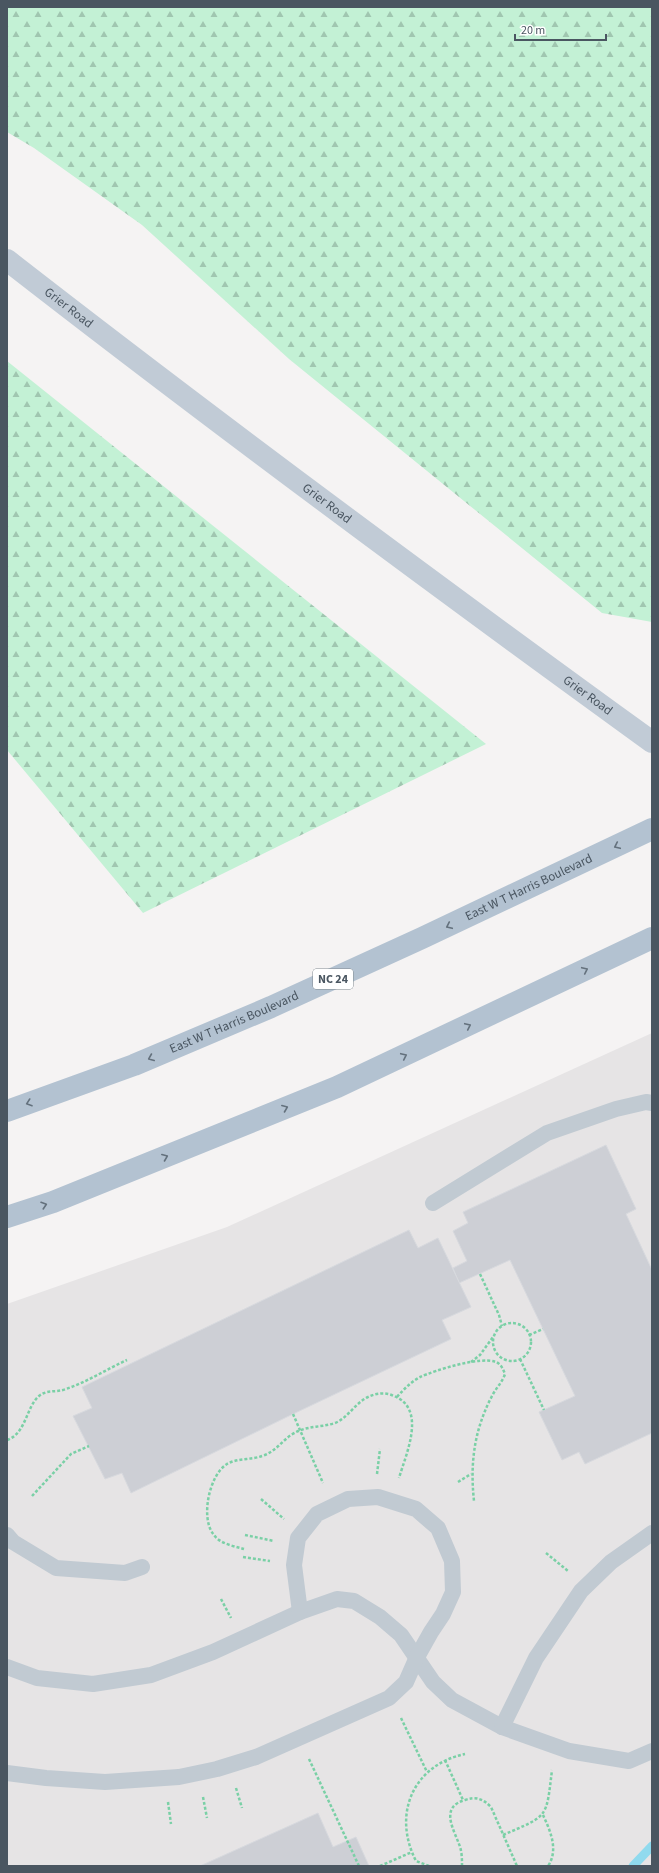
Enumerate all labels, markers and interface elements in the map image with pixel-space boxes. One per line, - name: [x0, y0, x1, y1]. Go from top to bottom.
- scale bar: [515, 16, 606, 42]
- text: 20 m: [521, 22, 545, 39]
- street label: Grier Road: [41, 283, 97, 332]
- street label: Grier Road: [299, 479, 355, 528]
- street label: Grier Road: [559, 671, 616, 720]
- one-way arrow: [613, 841, 621, 849]
- street label: East W T Harris Boulevard: [462, 850, 595, 925]
- one-way arrow: [445, 921, 453, 929]
- one-way arrow: [581, 967, 589, 975]
- road number: NC 24: [313, 969, 353, 989]
- street label: East W T Harris Boulevard: [167, 986, 302, 1058]
- one-way arrow: [464, 1023, 471, 1031]
- one-way arrow: [147, 1053, 155, 1061]
- one-way arrow: [400, 1053, 407, 1061]
- one-way arrow: [26, 1099, 33, 1107]
- one-way arrow: [281, 1105, 289, 1113]
- one-way arrow: [161, 1154, 168, 1162]
- one-way arrow: [40, 1201, 47, 1210]

